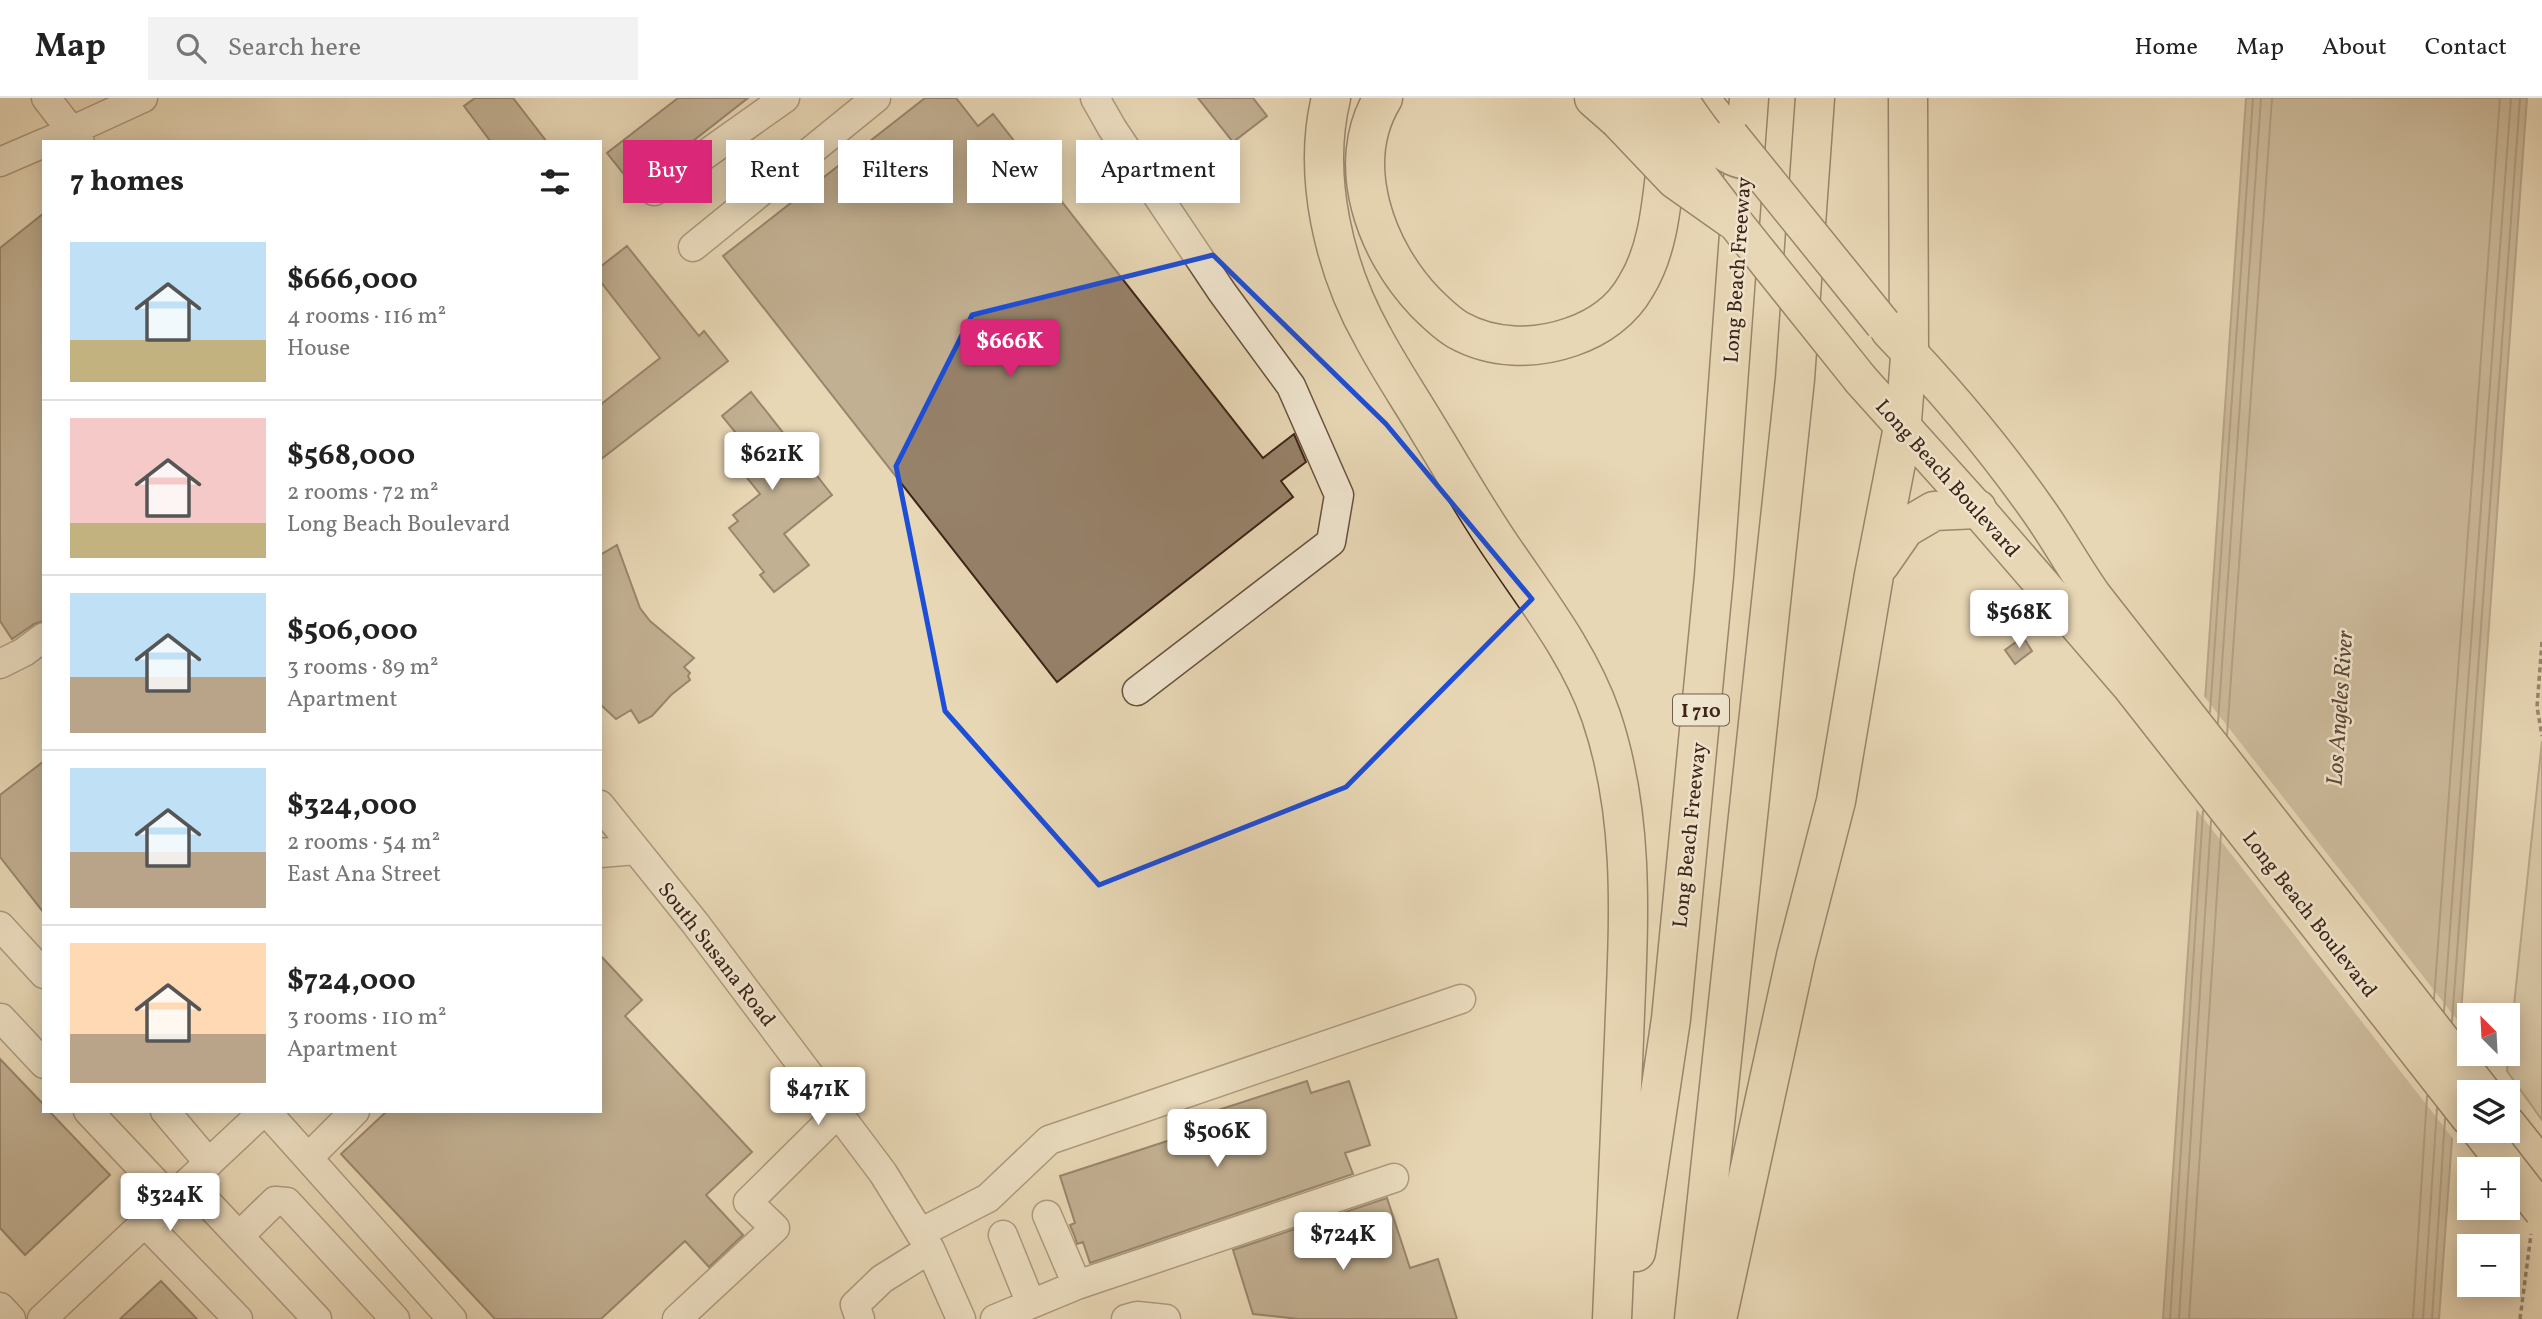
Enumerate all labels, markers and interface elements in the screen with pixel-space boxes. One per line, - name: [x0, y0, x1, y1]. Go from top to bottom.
- search box: [148, 17, 638, 80]
- text: Map: [35, 25, 106, 71]
- icon: search: [172, 29, 210, 67]
- text: Search here: [228, 30, 361, 66]
- text: Home: [2134, 31, 2198, 65]
- text: Map: [2236, 31, 2284, 65]
- text: About: [2322, 31, 2387, 65]
- text: Contact: [2425, 31, 2507, 65]
- chip: Buy: [623, 140, 712, 203]
- chip: Rent: [726, 140, 824, 203]
- chip: Filters: [838, 140, 953, 203]
- chip: New: [967, 140, 1062, 203]
- chip: Apartment: [1076, 140, 1240, 203]
- text: 7 homes: [70, 161, 184, 203]
- icon: filters: [536, 163, 574, 201]
- street label: Long Beach Freeway: [1718, 175, 1760, 364]
- text: $666,000: [287, 259, 418, 301]
- icon: home: [126, 270, 210, 354]
- text: 4 rooms · 116 m²: [287, 301, 446, 333]
- pin: $666K: [961, 320, 1059, 379]
- text: $666K: [976, 326, 1044, 358]
- text: House: [287, 333, 350, 365]
- street label: Long Beach Boulevard: [1868, 394, 2026, 564]
- pin: $621K: [723, 432, 821, 492]
- text: $568,000: [287, 435, 415, 477]
- text: $621K: [740, 439, 804, 471]
- icon: home: [126, 446, 210, 530]
- text: 2 rooms · 72 m²: [287, 477, 438, 509]
- text: Long Beach Boulevard: [287, 509, 510, 541]
- pin: $568K: [1970, 590, 2068, 650]
- text: $568K: [1986, 597, 2052, 629]
- text: $506,000: [287, 610, 418, 652]
- icon: home: [126, 621, 210, 705]
- water label: Los Angeles River: [2320, 629, 2362, 787]
- text: 3 rooms · 89 m²: [287, 652, 439, 684]
- text: Apartment: [287, 684, 398, 716]
- road number: I 710: [1673, 694, 1729, 726]
- street label: Long Beach Freeway: [1666, 740, 1715, 929]
- text: $324,000: [287, 785, 417, 827]
- icon: home: [126, 796, 210, 880]
- street label: Long Beach Boulevard: [2235, 826, 2383, 1004]
- text: 2 rooms · 54 m²: [287, 827, 440, 859]
- text: East Ana Street: [287, 859, 441, 891]
- street label: South Susana Road: [650, 877, 781, 1033]
- text: $724,000: [287, 960, 416, 1002]
- icon: home: [126, 971, 210, 1055]
- text: 3 rooms · 110 m²: [287, 1002, 447, 1034]
- north arrow: [2457, 1003, 2520, 1066]
- map controls: [2457, 1003, 2520, 1297]
- text: Apartment: [287, 1034, 398, 1066]
- pin: $471K: [769, 1068, 867, 1127]
- text: $471K: [786, 1074, 850, 1106]
- button: layers: [2457, 1080, 2520, 1143]
- pin: $506K: [1168, 1110, 1266, 1169]
- text: $506K: [1183, 1116, 1251, 1148]
- button: +: [2457, 1157, 2520, 1220]
- pin: $324K: [121, 1174, 219, 1233]
- text: $324K: [137, 1180, 203, 1212]
- pin: $724K: [1294, 1212, 1392, 1272]
- text: $724K: [1310, 1219, 1376, 1251]
- button: −: [2457, 1234, 2520, 1297]

